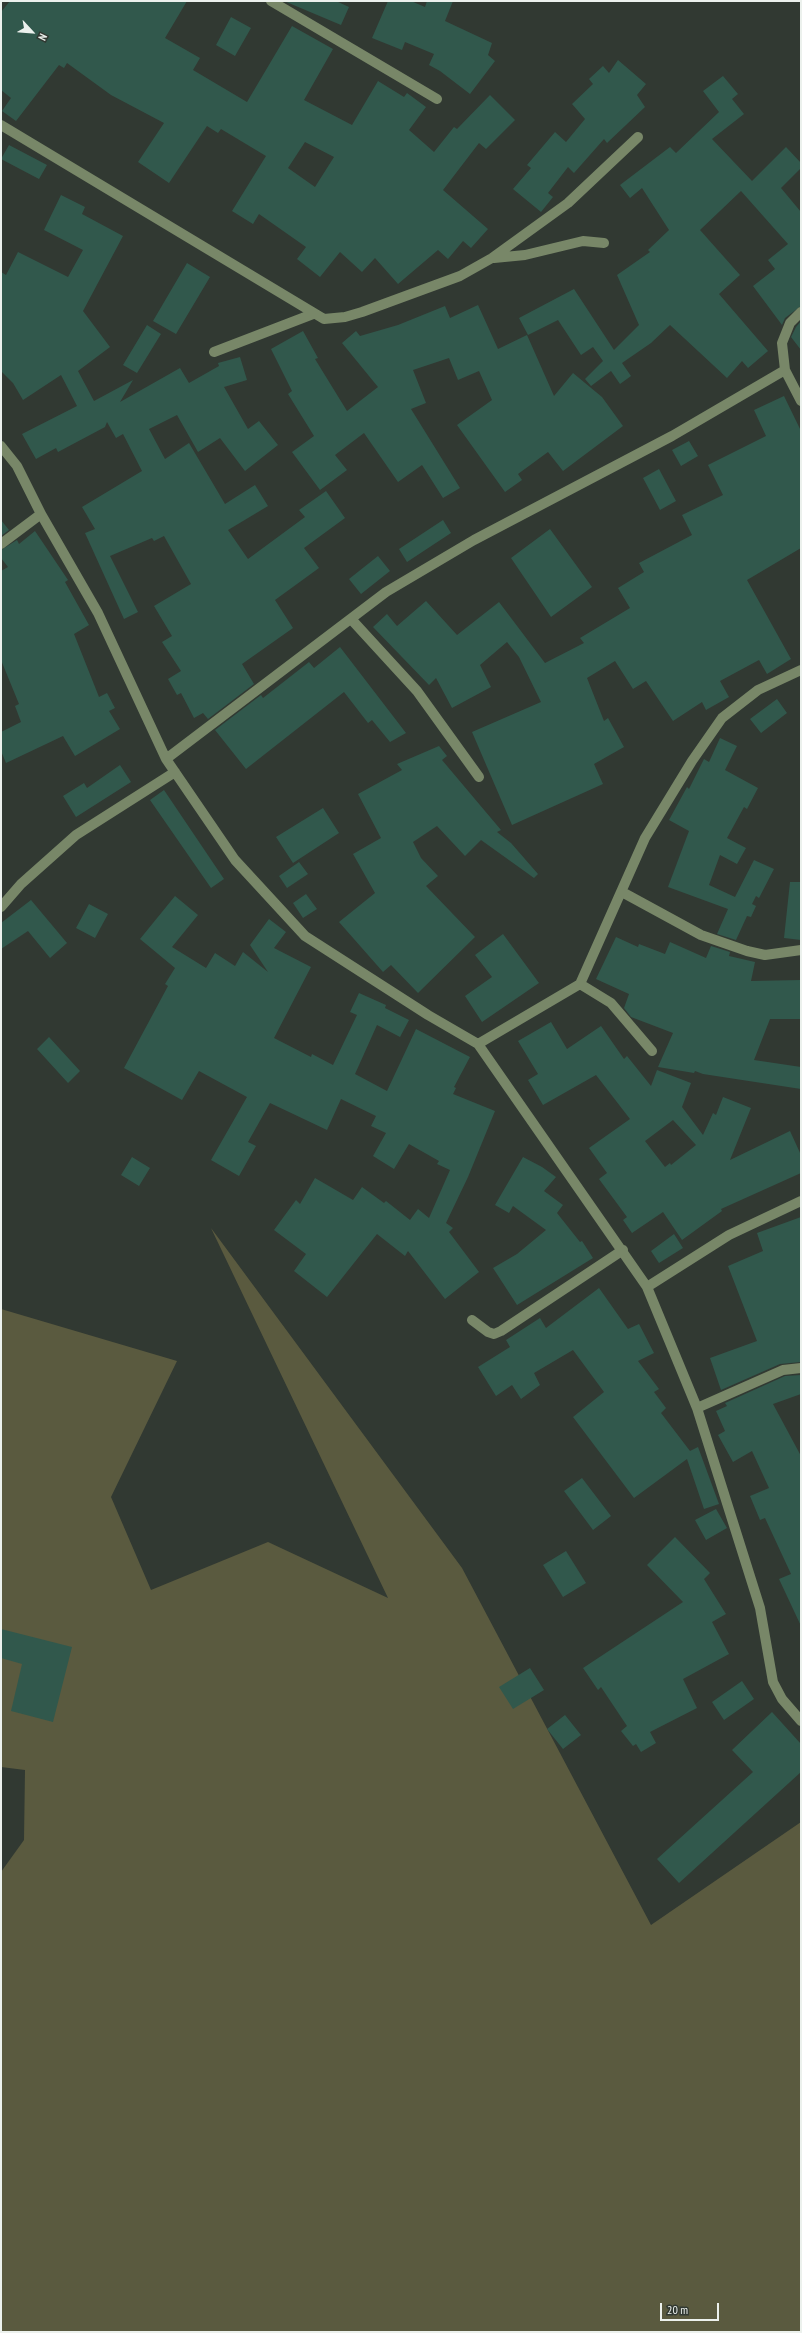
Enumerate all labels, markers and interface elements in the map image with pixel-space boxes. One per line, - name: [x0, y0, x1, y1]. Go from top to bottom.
- north arrow: [12, 12, 52, 52]
- text: N: [35, 32, 50, 43]
- scale bar: [662, 2295, 721, 2321]
- text: 20 m: [667, 2302, 688, 2317]

